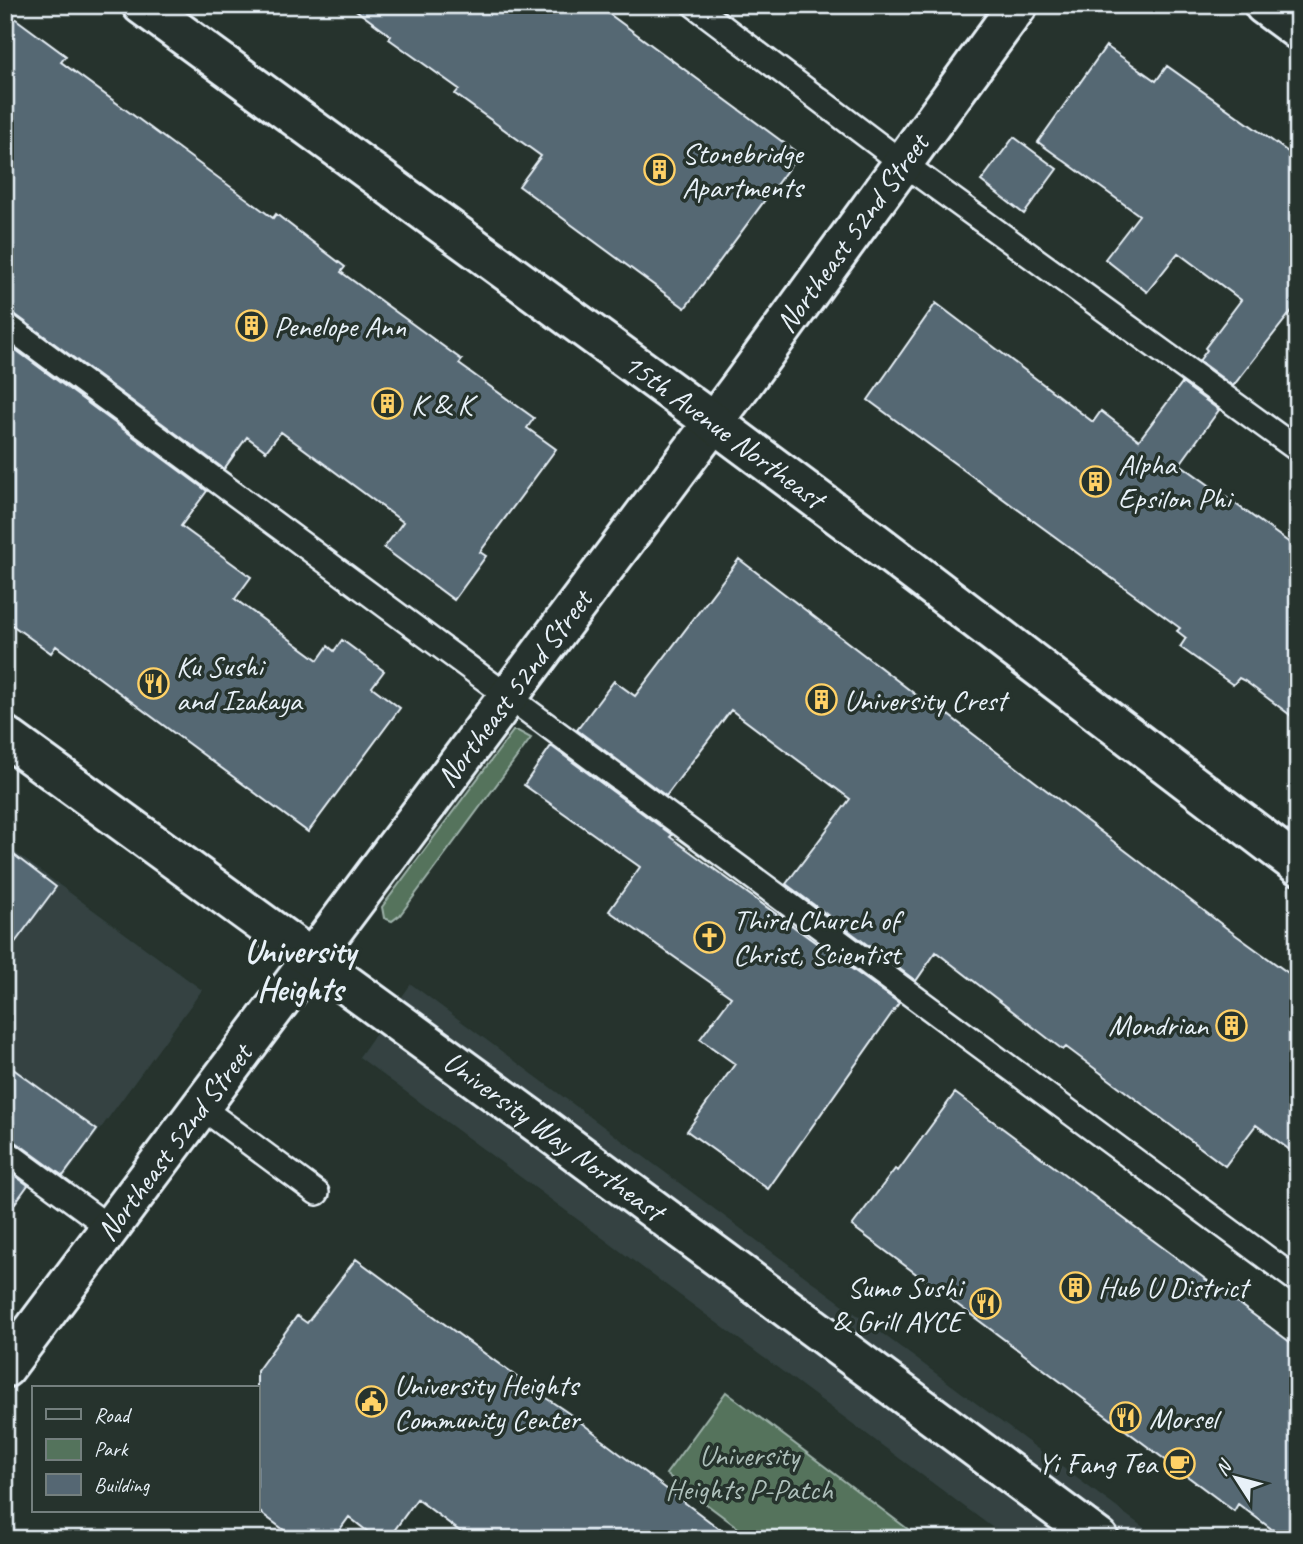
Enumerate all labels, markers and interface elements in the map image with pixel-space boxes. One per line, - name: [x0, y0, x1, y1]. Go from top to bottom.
- street label: Northeast 52nd Street: [767, 124, 939, 340]
- place label: Stonebridge Apartments: [682, 134, 805, 206]
- building icon: Stonebridge Apartments: [642, 153, 676, 187]
- place label: Penelope Ann: [274, 307, 407, 345]
- building icon: Penelope Ann: [234, 309, 268, 343]
- street label: 15th Avenue Northeast: [616, 344, 835, 519]
- place label: K & K: [411, 385, 478, 423]
- building icon: K & K: [371, 387, 405, 421]
- place label: Alpha Epsilon Phi: [1118, 445, 1234, 517]
- building icon: Alpha Epsilon Phi: [1078, 464, 1112, 498]
- street label: Northeast 52nd Street: [428, 580, 602, 795]
- place label: Ku Sushi and Izakaya: [176, 647, 304, 719]
- restaurant icon: Ku Sushi and Izakaya: [136, 666, 170, 700]
- place label: University Crest: [844, 681, 1010, 719]
- building icon: University Crest: [804, 683, 838, 717]
- place label: Third Church of Christ, Scientist: [733, 901, 905, 973]
- church icon: Third Church of Christ, Scientist: [693, 920, 727, 954]
- district label: University Heights: [244, 930, 360, 1010]
- place label: Mondrian: [1108, 1006, 1209, 1044]
- building icon: Mondrian: [1214, 1008, 1248, 1042]
- street label: Northeast 52nd Street: [88, 1034, 262, 1248]
- street label: University Way Northeast: [436, 1042, 675, 1232]
- place label: Sumo Sushi & Grill AYCE: [832, 1268, 966, 1340]
- place label: Hub U District: [1098, 1268, 1252, 1306]
- building icon: Hub U District: [1058, 1270, 1092, 1304]
- restaurant icon: Sumo Sushi & Grill AYCE: [968, 1287, 1002, 1321]
- place label: University Heights Community Center: [394, 1366, 582, 1438]
- public building icon: University Heights Community Center: [354, 1385, 388, 1419]
- legend: [32, 1386, 259, 1512]
- place label: Morsel: [1149, 1399, 1222, 1437]
- restaurant icon: Morsel: [1109, 1401, 1143, 1435]
- text: Road: [94, 1402, 133, 1428]
- text: Park: [94, 1436, 129, 1462]
- park label: University Heights P-Patch: [665, 1436, 833, 1508]
- north arrow: [1202, 1442, 1272, 1512]
- place label: Yi Fang Tea: [1037, 1444, 1159, 1482]
- cafe icon: Yi Fang Tea: [1163, 1446, 1197, 1480]
- text: N: [1210, 1454, 1238, 1480]
- text: Building: [94, 1472, 151, 1498]

